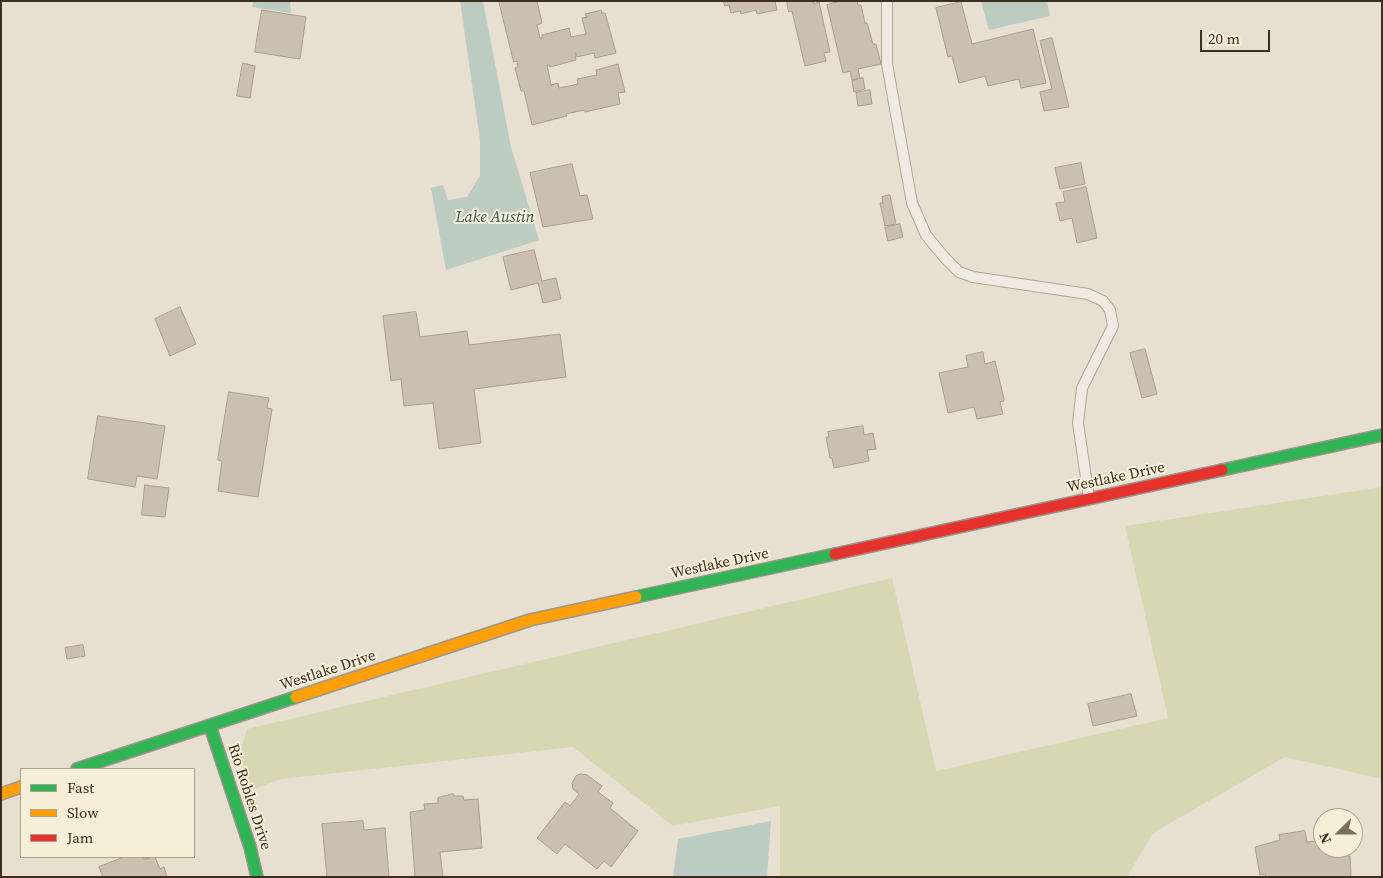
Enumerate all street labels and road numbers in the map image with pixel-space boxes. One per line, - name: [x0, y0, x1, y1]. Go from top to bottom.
- street label: Westlake Drive: [1065, 459, 1167, 497]
- street label: Westlake Drive: [669, 545, 771, 583]
- street label: Westlake Drive: [278, 647, 378, 695]
- street label: Rio Robles Drive: [223, 742, 275, 852]

